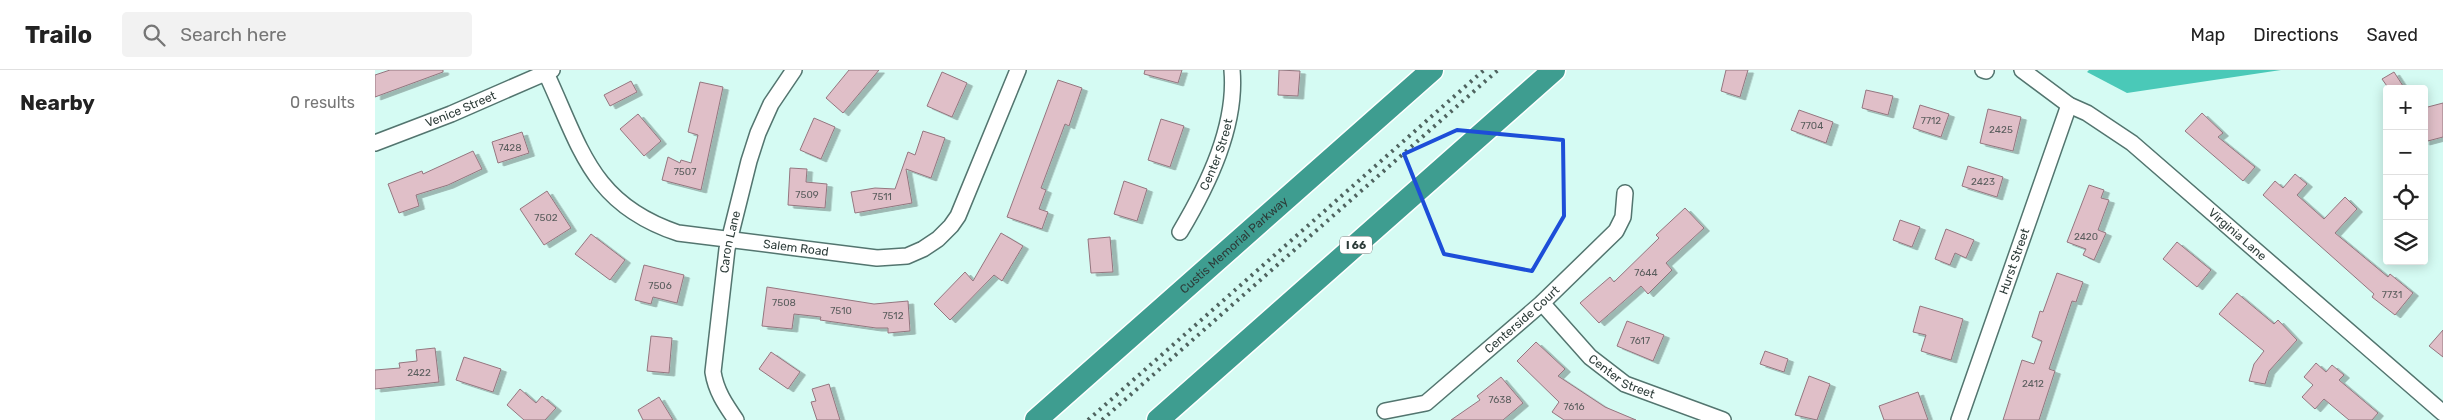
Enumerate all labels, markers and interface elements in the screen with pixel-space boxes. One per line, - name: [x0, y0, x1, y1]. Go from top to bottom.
- search box: [122, 12, 472, 57]
- text: Trailo: [25, 21, 92, 49]
- icon: search: [140, 21, 168, 49]
- text: Search here: [180, 23, 287, 46]
- text: Map: [2190, 24, 2225, 46]
- text: Directions: [2253, 24, 2339, 46]
- text: Saved: [2367, 24, 2418, 46]
- map controls: [2383, 85, 2428, 265]
- button: +: [2383, 85, 2428, 130]
- street label: Venice Street: [423, 88, 498, 130]
- text: Nearby: [20, 90, 95, 115]
- text: 0 results: [290, 93, 355, 112]
- house number: 7712: [1921, 115, 1941, 127]
- street label: Center Street: [1197, 117, 1236, 193]
- house number: 7704: [1801, 120, 1823, 132]
- house number: 2425: [1989, 124, 2013, 136]
- button: −: [2383, 130, 2428, 175]
- house number: 7428: [498, 142, 522, 154]
- house number: 7507: [674, 166, 696, 178]
- button: locate: [2383, 175, 2428, 220]
- house number: 2423: [1971, 176, 1995, 188]
- house number: 7509: [795, 189, 819, 201]
- house number: 7511: [872, 191, 892, 203]
- street label: Custis Memorial Parkway: [1177, 194, 1291, 297]
- street label: Virginia Lane: [2205, 206, 2270, 264]
- street label: Caron Lane: [717, 209, 743, 274]
- house number: 7502: [534, 212, 558, 224]
- button: layers: [2383, 220, 2428, 265]
- street label: Hurst Street: [1996, 226, 2032, 296]
- house number: 2420: [2074, 231, 2098, 243]
- road number: I 66: [1340, 236, 1372, 254]
- street label: Salem Road: [762, 237, 829, 259]
- house number: 7644: [1634, 267, 1658, 279]
- house number: 7506: [648, 280, 672, 292]
- street label: Centerside Court: [1482, 283, 1563, 356]
- house number: 7731: [2382, 289, 2402, 301]
- house number: 7508: [772, 297, 796, 309]
- house number: 7510: [830, 305, 852, 317]
- house number: 7512: [882, 310, 904, 322]
- house number: 7617: [1630, 335, 1650, 347]
- street label: Center Street: [1586, 352, 1657, 401]
- house number: 2422: [407, 367, 431, 379]
- house number: 2412: [2022, 378, 2044, 390]
- house number: 7638: [1488, 394, 1512, 406]
- house number: 7616: [1564, 401, 1584, 413]

